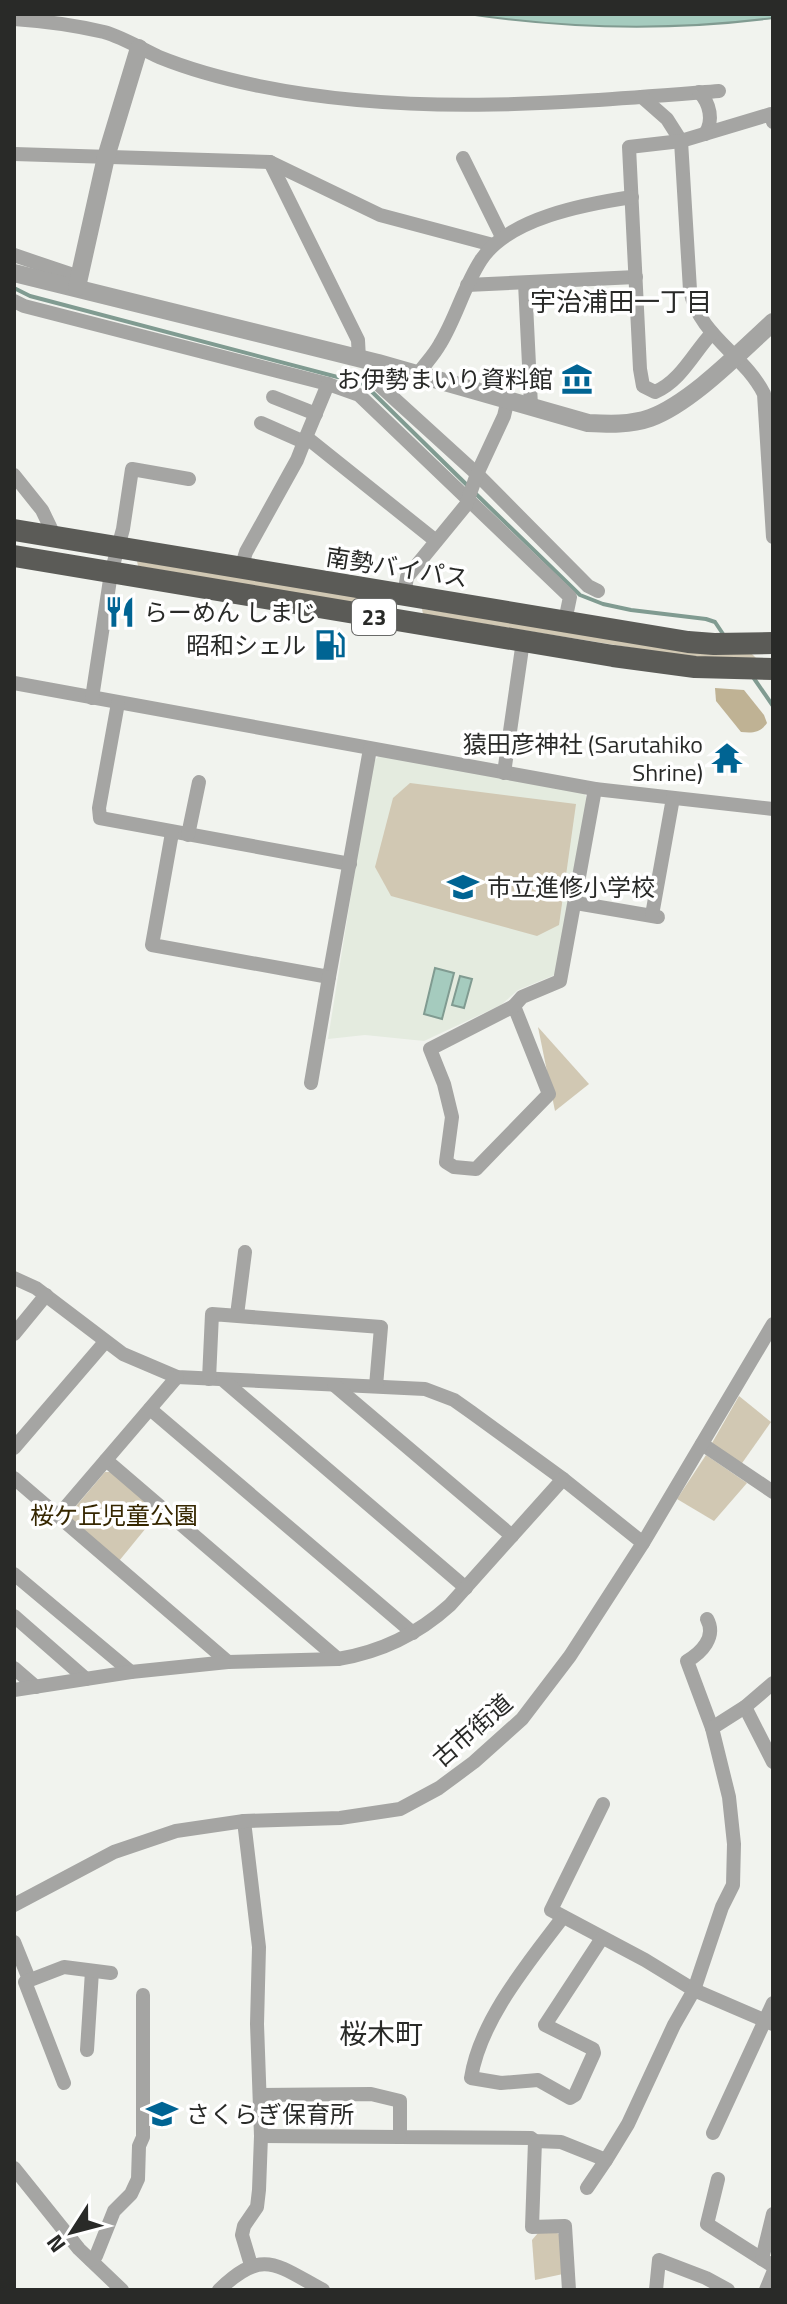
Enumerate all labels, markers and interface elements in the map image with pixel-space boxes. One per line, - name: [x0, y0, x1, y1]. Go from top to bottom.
- district label: 宇治浦田一丁目: [530, 282, 712, 321]
- place label: お伊勢まいり資料館: [337, 361, 553, 397]
- museum icon: お伊勢まいり資料館: [560, 362, 594, 396]
- street label: 南勢バイパス: [323, 538, 471, 596]
- place label: らーめん しまじ: [144, 594, 317, 630]
- restaurant icon: らーめん しまじ: [103, 595, 137, 629]
- road number: 23: [352, 599, 396, 635]
- place label: 昭和シェル: [186, 627, 306, 663]
- fuel station icon: 昭和シェル: [313, 628, 347, 662]
- place label: 猿田彦神社 (Sarutahiko Shrine): [463, 726, 703, 790]
- temple icon: 猿田彦神社 (Sarutahiko Shrine): [710, 741, 744, 775]
- place label: 市立進修小学校: [487, 869, 655, 905]
- school or university icon: 市立進修小学校: [446, 870, 480, 904]
- park label: 桜ケ丘児童公園: [30, 1497, 198, 1533]
- street label: 古市街道: [424, 1685, 520, 1775]
- district label: 桜木町: [339, 2012, 423, 2055]
- place label: さくらぎ保育所: [186, 2096, 354, 2132]
- school or university icon: さくらぎ保育所: [145, 2097, 179, 2131]
- north arrow: [32, 2192, 112, 2272]
- text: N: [38, 2228, 74, 2260]

